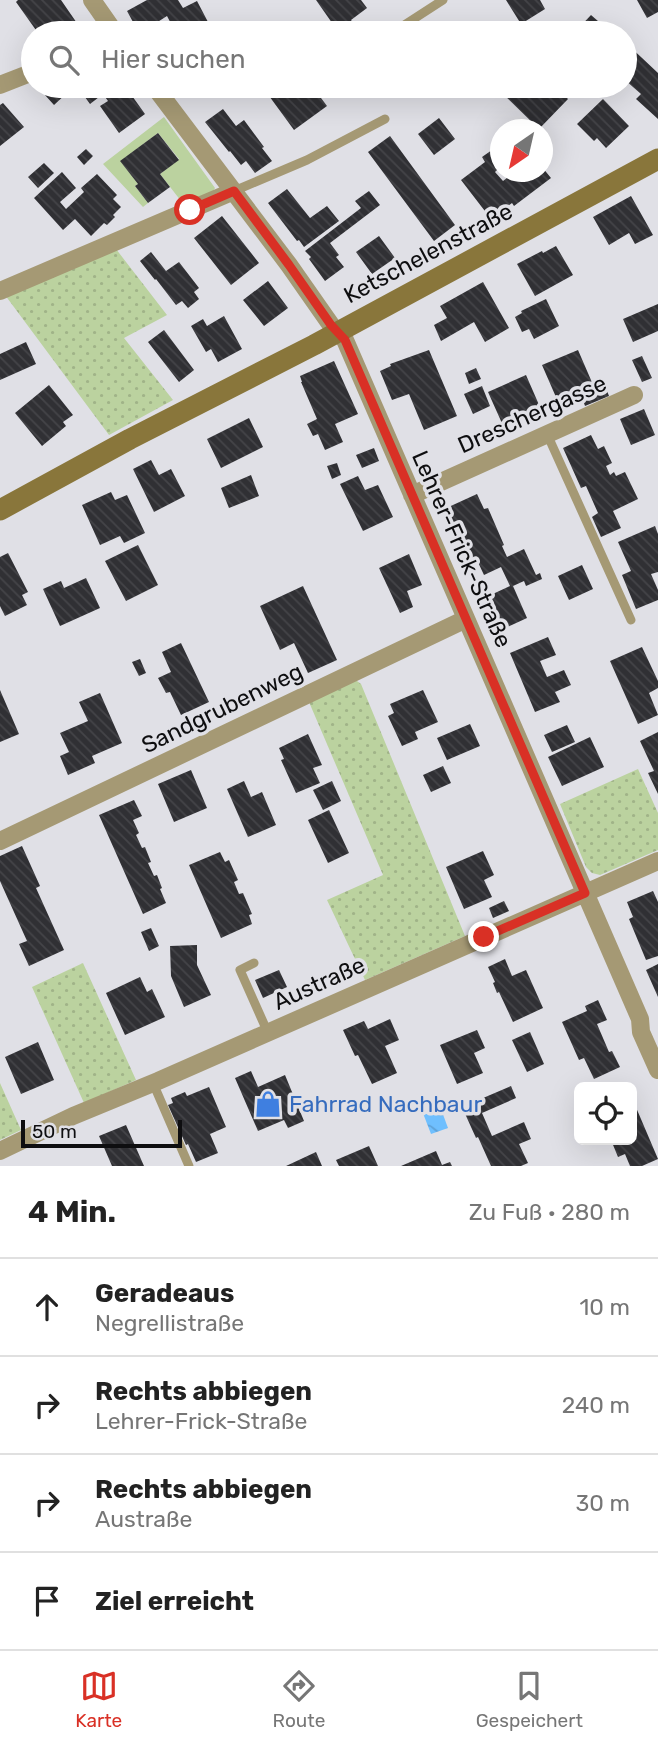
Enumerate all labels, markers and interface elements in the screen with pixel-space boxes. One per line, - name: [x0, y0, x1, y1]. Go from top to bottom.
- search box: [21, 21, 637, 98]
- icon: search: [45, 41, 83, 79]
- text: Hier suchen: [101, 44, 246, 75]
- north arrow: [490, 119, 553, 182]
- route start: [174, 194, 205, 225]
- street label: Ketschelenstraße: [339, 197, 517, 309]
- street label: Dreschergasse: [453, 369, 611, 459]
- street label: Lehrer-Frick-Straße: [406, 446, 518, 652]
- street label: Sandgrubenweg: [137, 657, 307, 759]
- route end: [468, 921, 499, 952]
- street label: Austraße: [269, 950, 369, 1016]
- map controls: [574, 1082, 637, 1145]
- button: locate: [574, 1082, 637, 1145]
- shop icon: Fahrrad Nachbaur: [253, 1089, 283, 1119]
- place label: Fahrrad Nachbaur: [289, 1090, 482, 1118]
- scale bar: [21, 1117, 182, 1149]
- text: 50 m: [32, 1120, 77, 1143]
- text: 4 Min.: [28, 1194, 116, 1230]
- text: Zu Fuß · 280 m: [469, 1198, 630, 1226]
- text: Geradeaus: [95, 1278, 234, 1309]
- icon: ahead: [28, 1288, 66, 1326]
- text: 10 m: [579, 1293, 630, 1321]
- text: Negrellistraße: [95, 1309, 244, 1337]
- text: Rechts abbiegen: [95, 1376, 312, 1407]
- icon: right: [28, 1386, 66, 1424]
- text: 240 m: [562, 1391, 630, 1419]
- text: Lehrer-Frick-Straße: [95, 1407, 308, 1435]
- text: Rechts abbiegen: [95, 1474, 312, 1505]
- icon: right: [28, 1484, 66, 1522]
- text: 30 m: [575, 1489, 630, 1517]
- text: Austraße: [95, 1505, 192, 1533]
- icon: arrive: [28, 1582, 66, 1620]
- text: Ziel erreicht: [95, 1586, 254, 1617]
- tab: Karte: [75, 1667, 122, 1732]
- tab: Route: [273, 1667, 325, 1732]
- tab: Gespeichert: [476, 1667, 583, 1732]

